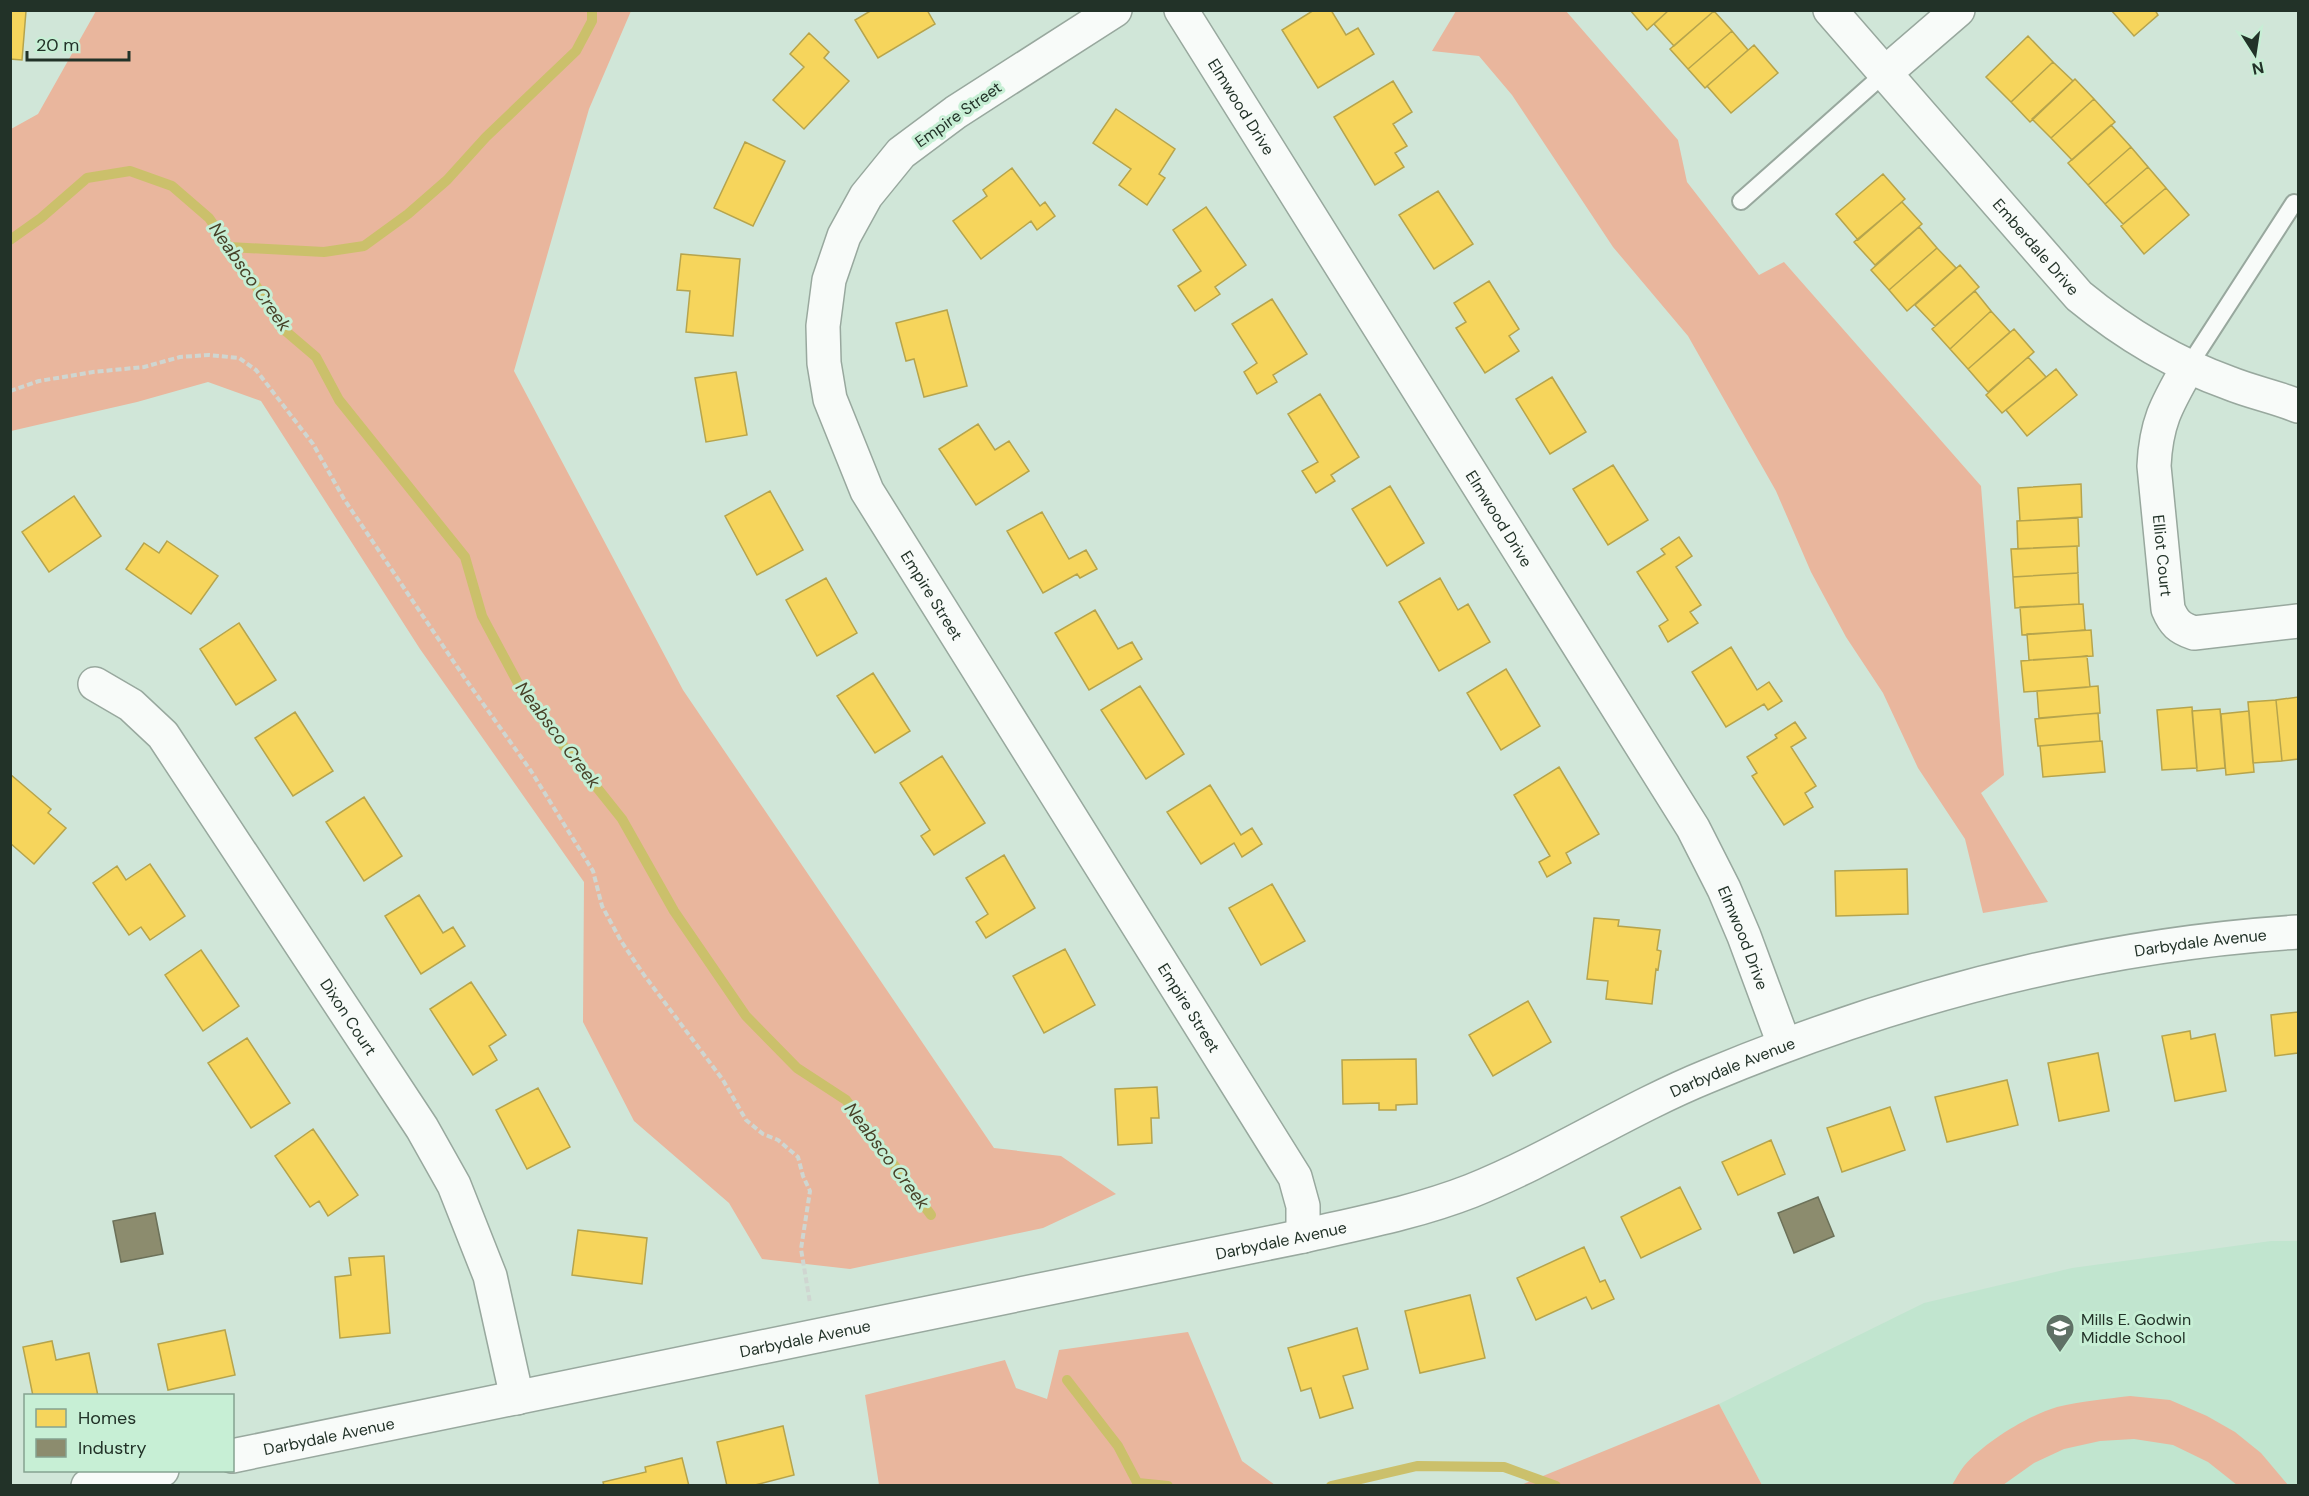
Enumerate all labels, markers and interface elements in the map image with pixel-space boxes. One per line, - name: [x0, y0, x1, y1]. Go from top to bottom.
- scale bar: [27, 24, 129, 62]
- north arrow: [2225, 24, 2285, 84]
- text: 20 m: [36, 33, 79, 57]
- street label: Elmwood Drive: [1203, 55, 1279, 159]
- text: N: [2250, 57, 2266, 80]
- street label: Empire Street: [911, 77, 1006, 152]
- street label: Emberdale Drive: [1988, 194, 2084, 300]
- water label: Neabsco Creek: [204, 218, 297, 337]
- street label: Elmwood Drive: [1461, 467, 1537, 571]
- street label: Elliot Court: [2148, 514, 2177, 597]
- street label: Empire Street: [896, 547, 967, 644]
- water label: Neabsco Creek: [510, 677, 607, 794]
- street label: Elmwood Drive: [1713, 883, 1773, 993]
- street label: Darbydale Avenue: [2133, 924, 2268, 962]
- street label: Empire Street: [1153, 959, 1225, 1056]
- street label: Dixon Court: [315, 975, 381, 1059]
- street label: Darbydale Avenue: [1667, 1033, 1798, 1102]
- water label: Neabsco Creek: [839, 1098, 936, 1215]
- street label: Darbydale Avenue: [1214, 1217, 1349, 1265]
- place label: Mills E. Godwin Middle School: [2081, 1309, 2191, 1348]
- school or university icon: Mills E. Godwin Middle School: [2044, 1312, 2076, 1354]
- street label: Darbydale Avenue: [738, 1315, 873, 1362]
- legend: [24, 1394, 234, 1472]
- text: Homes: [78, 1406, 136, 1430]
- street label: Darbydale Avenue: [262, 1413, 396, 1460]
- text: Industry: [78, 1436, 147, 1460]

